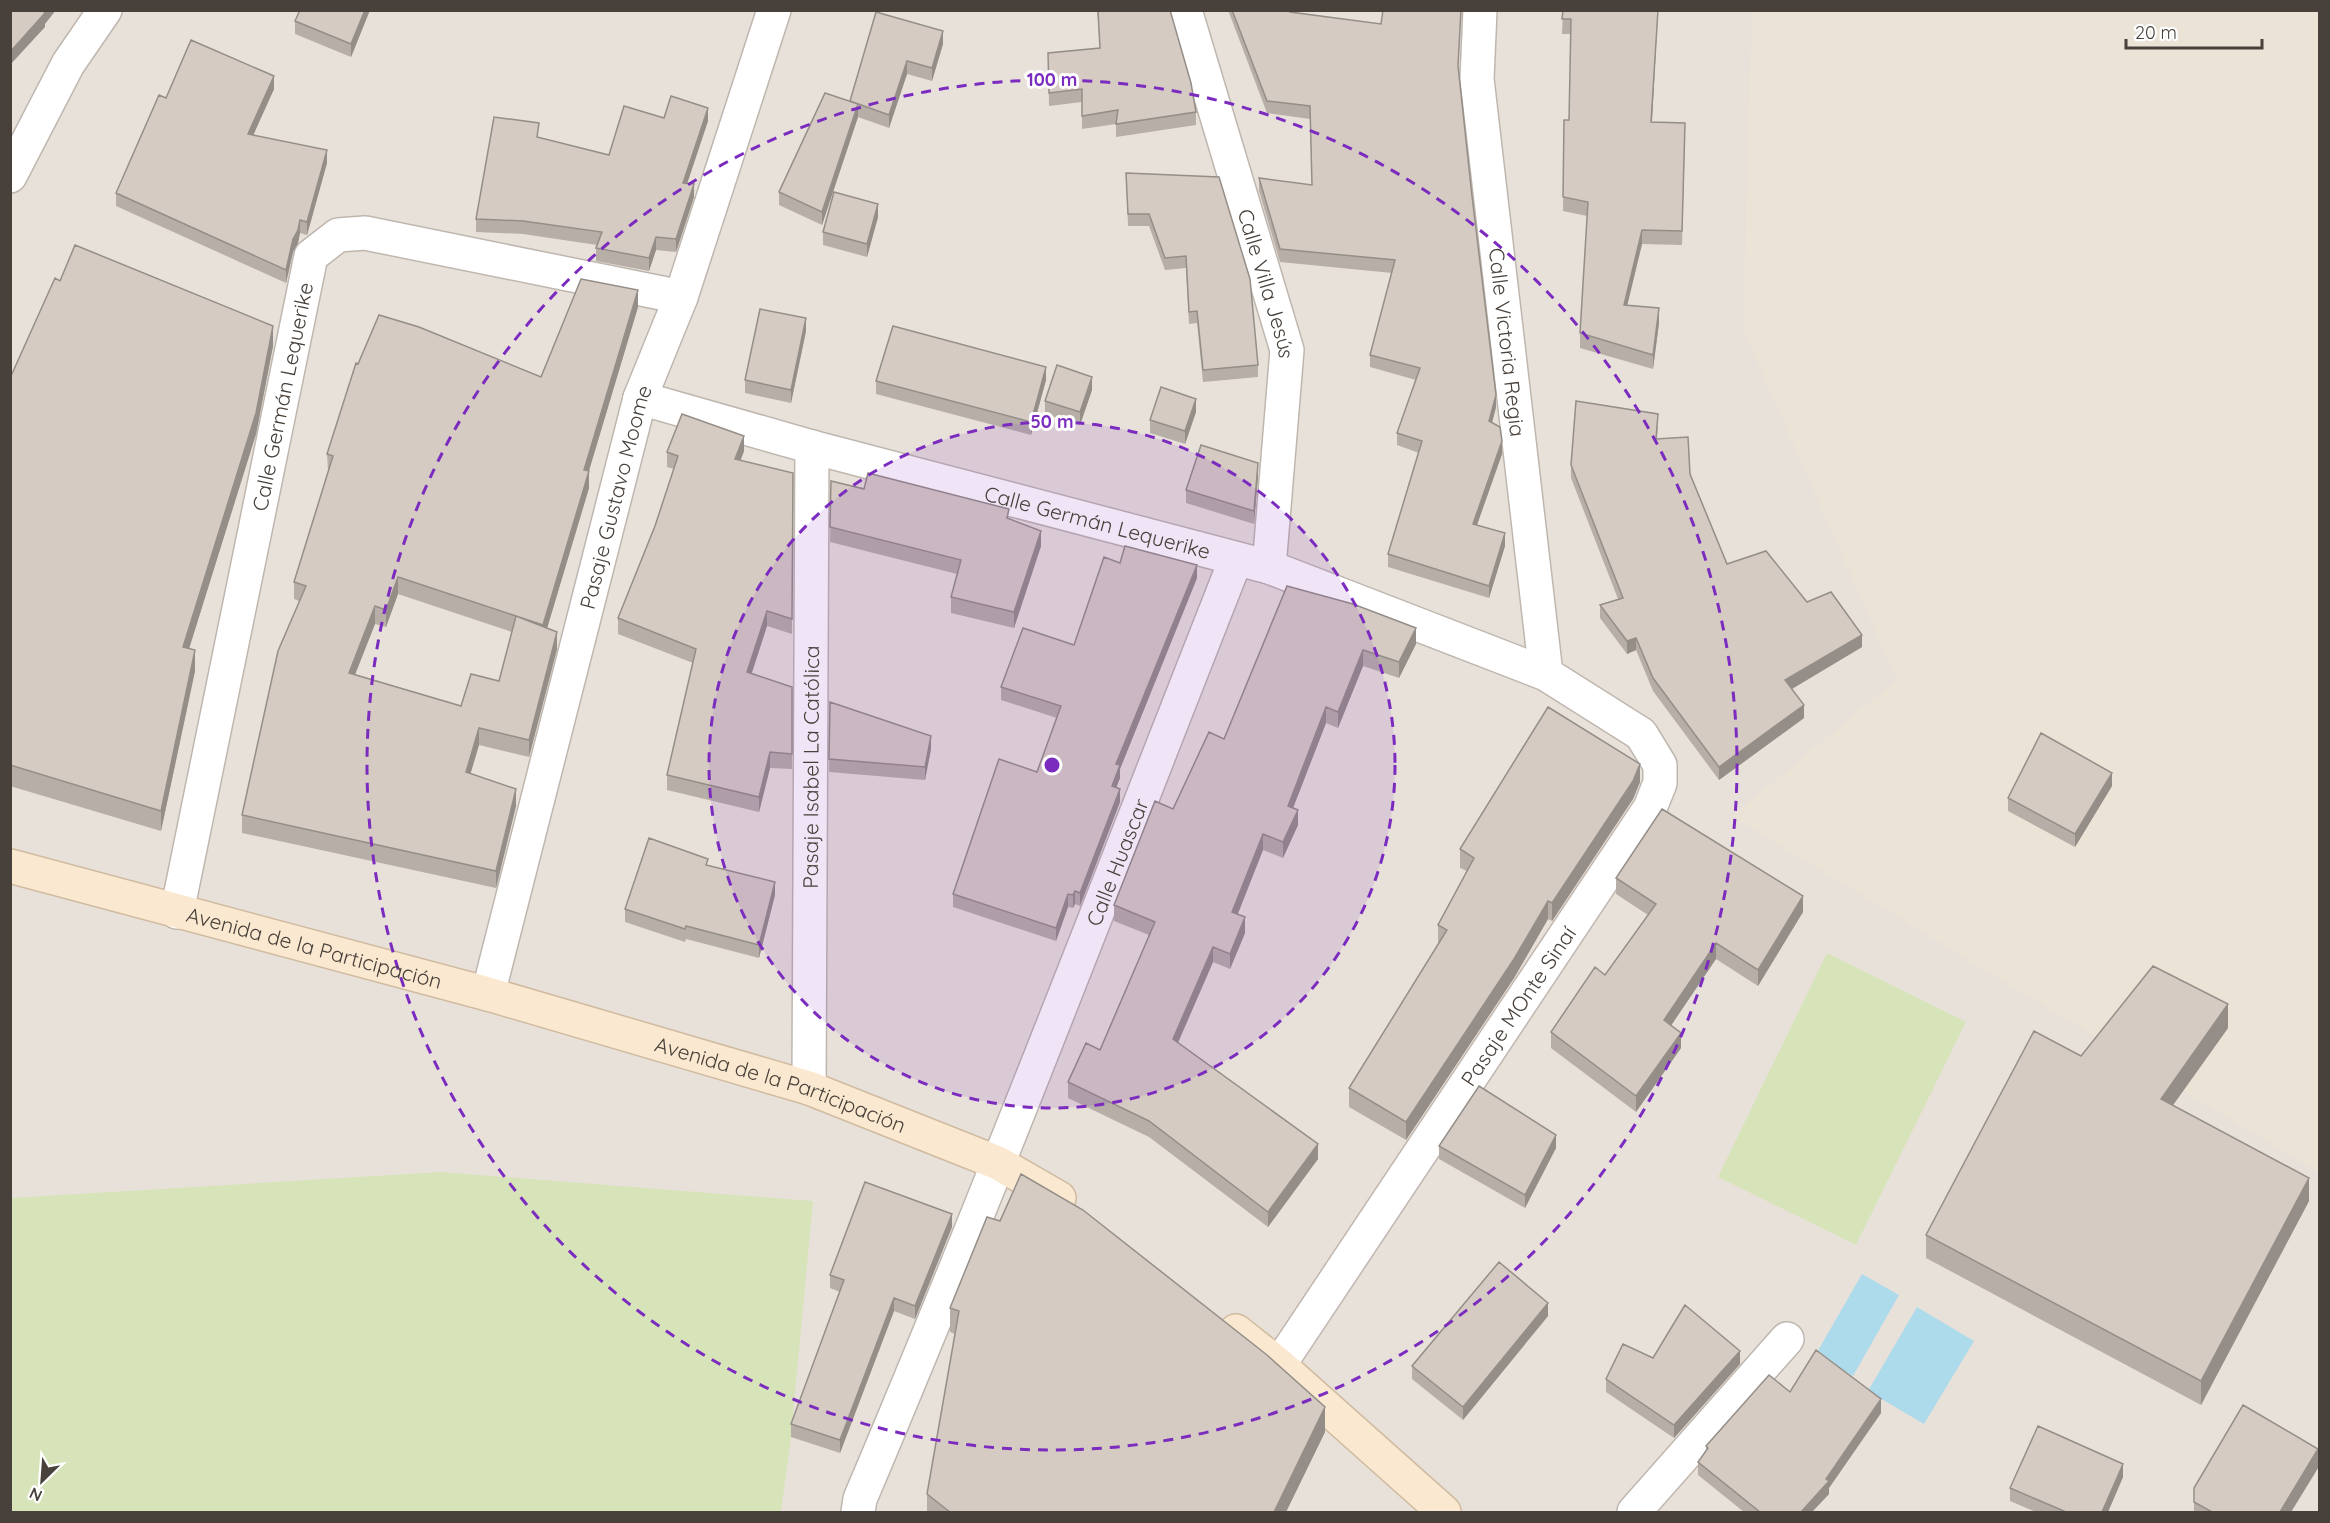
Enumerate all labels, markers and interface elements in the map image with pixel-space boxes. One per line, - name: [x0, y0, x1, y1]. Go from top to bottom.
- scale bar: [2126, 12, 2262, 50]
- text: 20 m: [2135, 21, 2177, 44]
- text: 100 m: [1027, 68, 1077, 91]
- street label: Calle Villa Jesús: [1232, 206, 1300, 360]
- street label: Calle Victoria Regia: [1484, 246, 1531, 438]
- street label: Calle Germán Lequerike: [246, 280, 318, 513]
- street label: Pasaje Gustavo Moome: [574, 381, 657, 612]
- text: 50 m: [1030, 410, 1074, 433]
- street label: Calle Germán Lequerike: [982, 480, 1213, 564]
- street label: Pasaje Isabel La Católica: [797, 645, 824, 889]
- centre of rings: [1042, 755, 1062, 775]
- street label: Calle Huascar: [1080, 795, 1154, 930]
- street label: Avenida de la Participación: [184, 901, 445, 994]
- street label: Pasaje MOnte Sinaí: [1455, 921, 1581, 1091]
- street label: Avenida de la Participación: [652, 1031, 910, 1138]
- north arrow: [12, 1451, 72, 1511]
- text: N: [26, 1483, 45, 1506]

